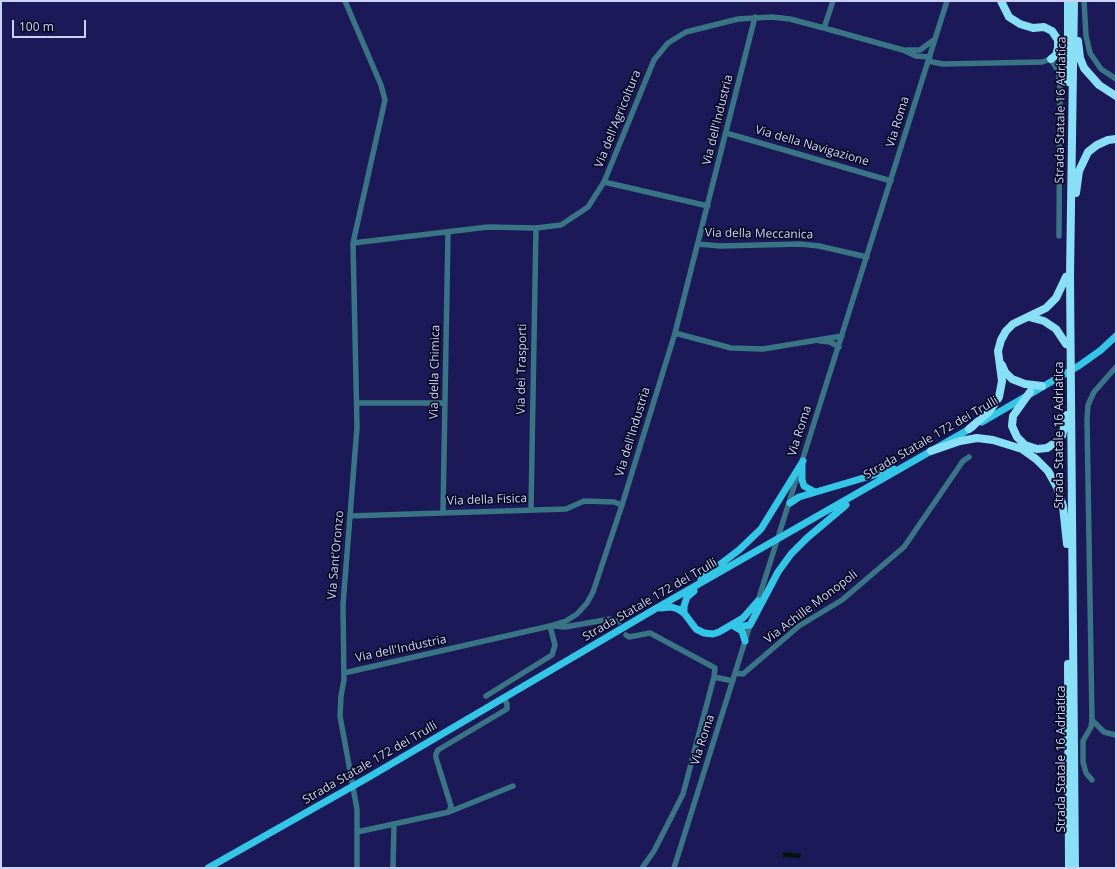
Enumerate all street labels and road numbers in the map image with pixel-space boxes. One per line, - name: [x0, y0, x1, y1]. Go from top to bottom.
- street label: Strada Statale 16 Adriatica: [1053, 36, 1069, 184]
- street label: Via dell'Agricoltura: [592, 68, 644, 170]
- street label: Via dell'Industria: [700, 73, 736, 167]
- street label: Via Roma: [883, 95, 913, 149]
- street label: Via della Navigazione: [753, 123, 871, 169]
- street label: Via della Meccanica: [705, 226, 813, 242]
- street label: Via dei Trasporti: [514, 323, 530, 415]
- street label: Via della Chimica: [427, 325, 443, 419]
- street label: Strada Statale 16 Adriatica: [1053, 361, 1067, 509]
- street label: Via dell'Industria: [613, 386, 653, 478]
- street label: Strada Statale 172 dei Trulli: [861, 394, 1001, 482]
- street label: Via Roma: [785, 404, 815, 458]
- street label: Via della Fisica: [447, 491, 527, 509]
- street label: Via Sant'Oronzo: [325, 510, 347, 600]
- street label: Strada Statale 172 dei Trulli: [580, 556, 720, 644]
- street label: Via Achille Monopoli: [762, 567, 860, 647]
- street label: Via dell'Industria: [354, 632, 448, 666]
- street label: Strada Statale 16 Adriatica: [1055, 685, 1069, 833]
- street label: Via Roma: [688, 713, 718, 767]
- street label: Strada Statale 172 dei Trulli: [300, 719, 440, 807]

